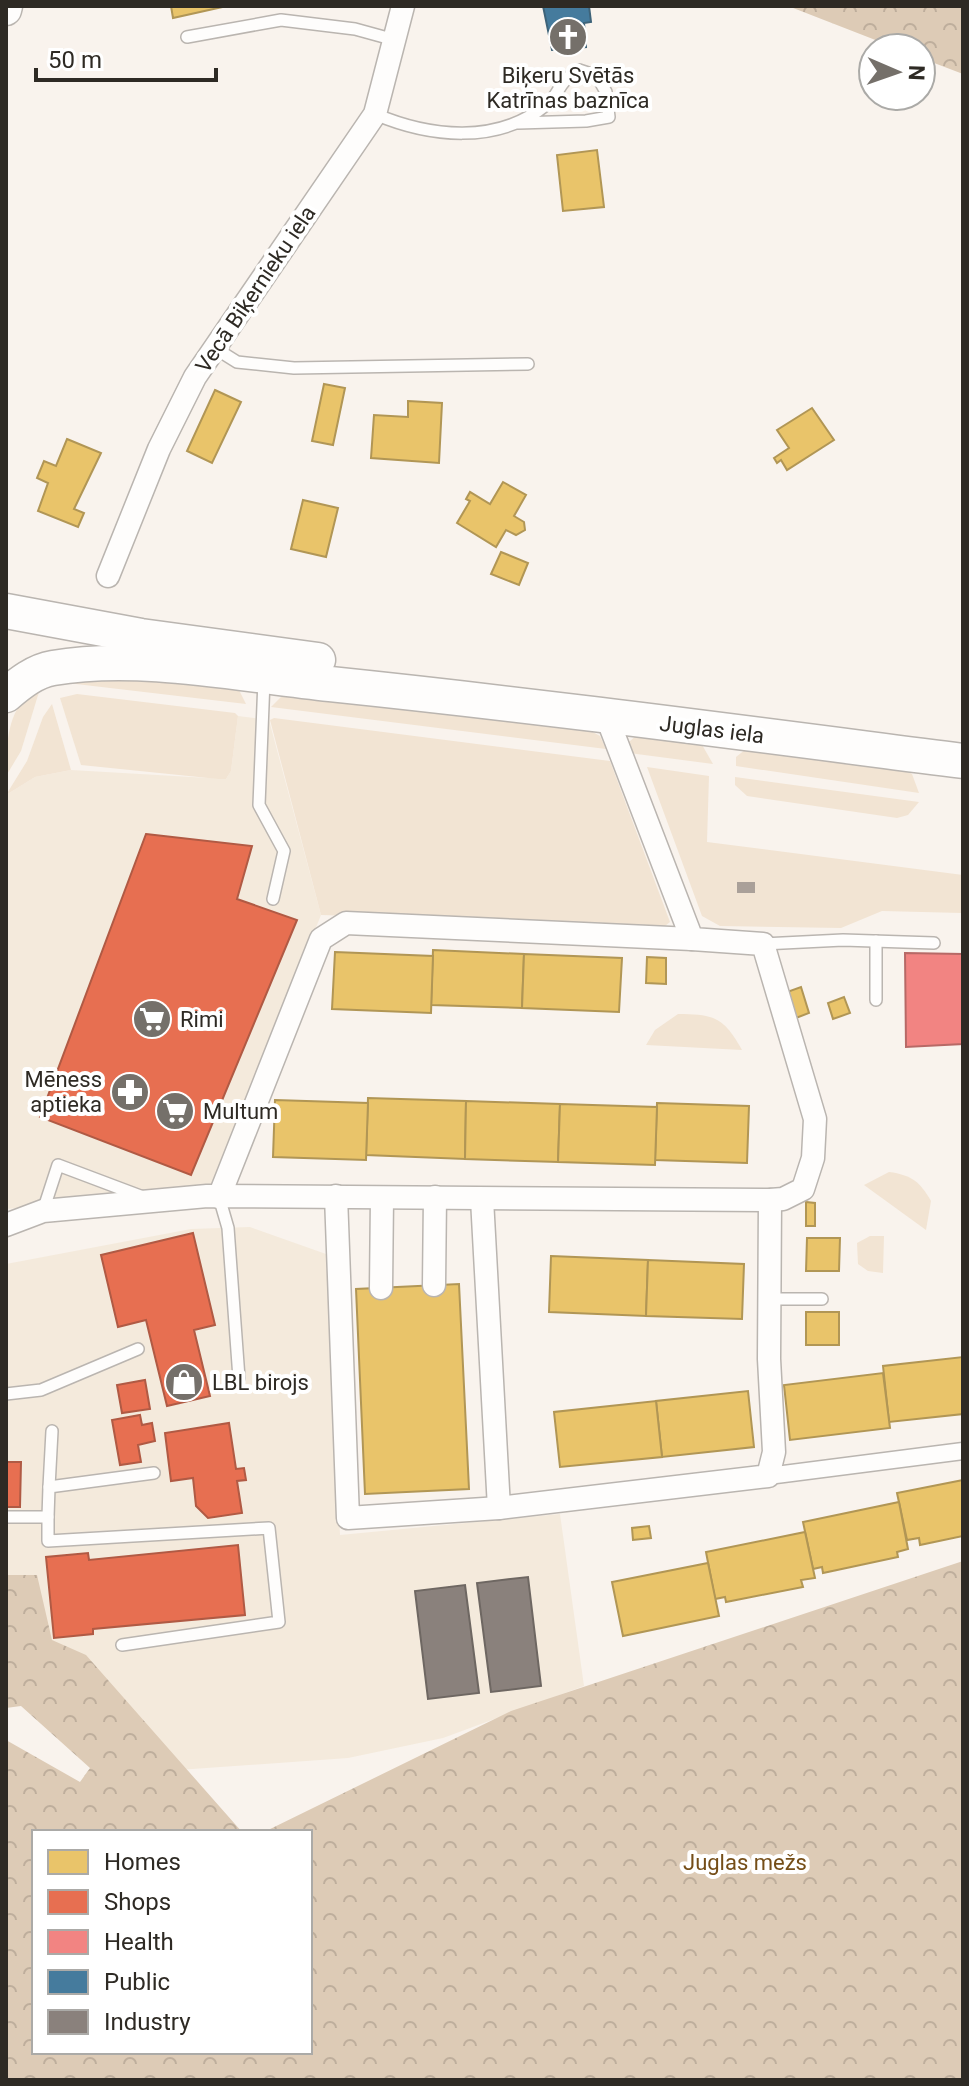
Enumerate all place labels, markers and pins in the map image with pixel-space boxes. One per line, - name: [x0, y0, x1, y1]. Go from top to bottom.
- church icon: Biķeru Svētās Katrīnas baznīca: [547, 16, 589, 58]
- place label: Biķeru Svētās Katrīnas baznīca: [486, 63, 650, 113]
- supermarket icon: Rimi: [131, 998, 173, 1040]
- place label: Rimi: [180, 1007, 224, 1032]
- place label: Mēness aptieka: [25, 1067, 102, 1117]
- pharmacy icon: Mēness aptieka: [109, 1071, 151, 1113]
- supermarket icon: Multum: [154, 1090, 196, 1132]
- place label: Multum: [203, 1099, 278, 1124]
- shop icon: LBL birojs: [163, 1361, 205, 1403]
- place label: LBL birojs: [212, 1370, 309, 1395]

